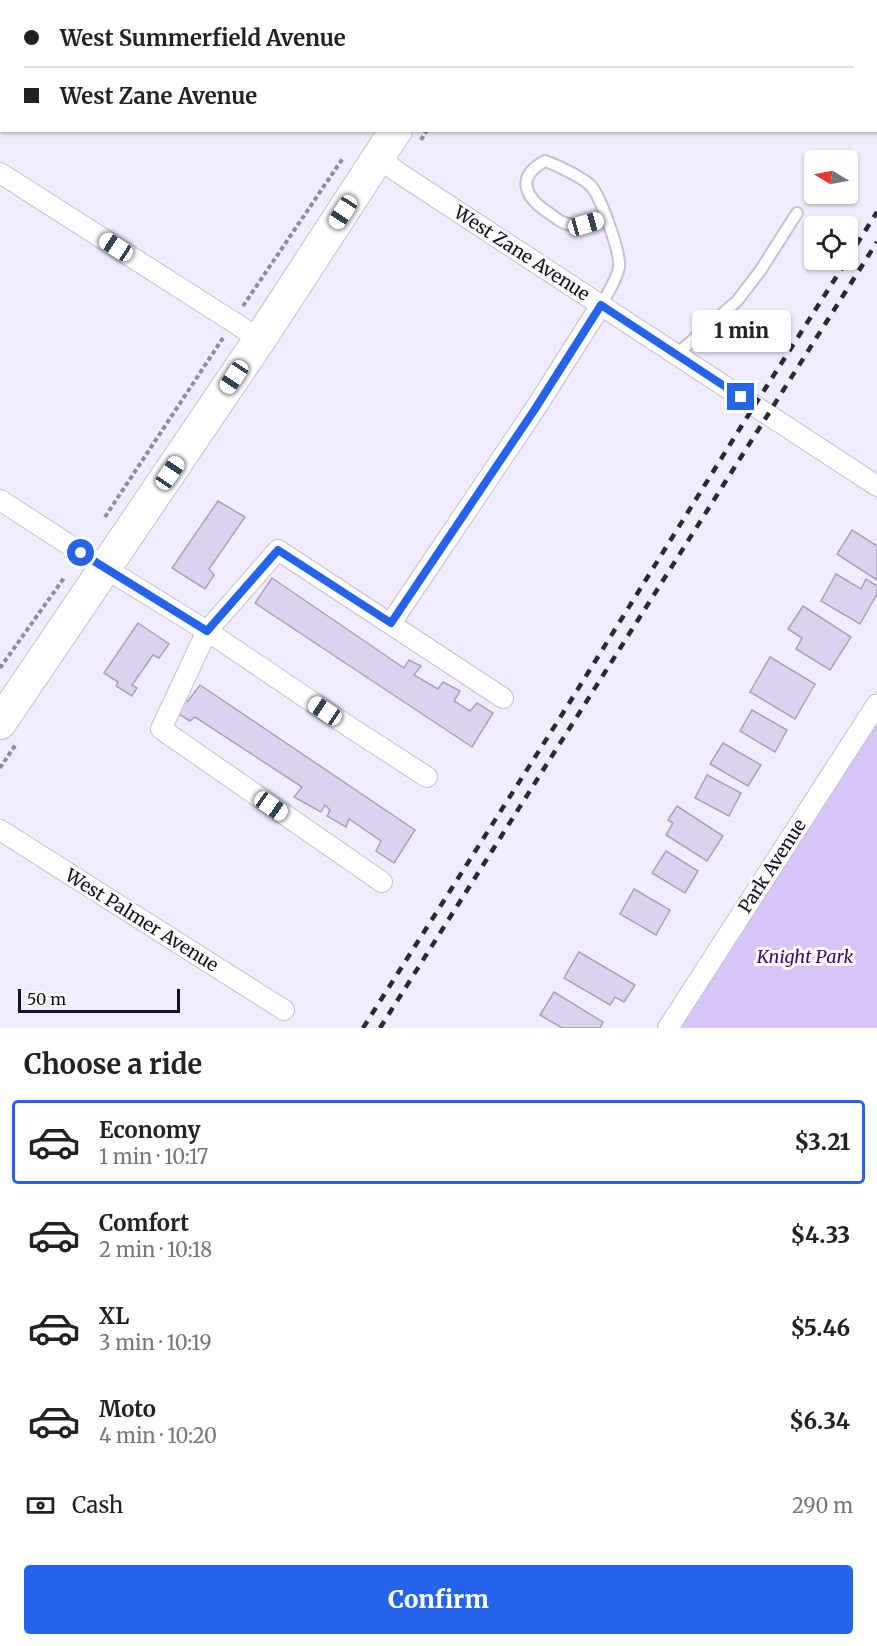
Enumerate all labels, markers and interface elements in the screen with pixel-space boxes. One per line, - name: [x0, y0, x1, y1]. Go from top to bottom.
- text: West Summerfield Avenue: [60, 24, 346, 52]
- text: West Zane Avenue: [60, 82, 257, 110]
- north arrow: [804, 150, 858, 204]
- map controls: [804, 150, 858, 270]
- car: [326, 192, 360, 232]
- street label: West Zane Avenue: [449, 200, 594, 305]
- car: [566, 210, 606, 238]
- button: locate: [804, 216, 858, 270]
- car: [96, 230, 136, 264]
- callout: 1 min: [692, 310, 790, 352]
- text: 1 min: [714, 318, 769, 343]
- car: [216, 357, 252, 397]
- route end: [727, 383, 754, 410]
- car: [152, 453, 188, 493]
- route start: [67, 539, 94, 566]
- car: [305, 693, 345, 729]
- car: [251, 788, 291, 824]
- street label: Park Avenue: [733, 815, 811, 917]
- street label: West Palmer Avenue: [60, 863, 223, 976]
- park label: Knight Park: [756, 945, 853, 968]
- scale bar: [18, 986, 180, 1013]
- text: 50 m: [27, 989, 66, 1009]
- text: Choose a ride: [24, 1047, 202, 1081]
- icon: car: [27, 1115, 81, 1169]
- text: Economy: [99, 1116, 200, 1144]
- text: $3.21: [794, 1128, 850, 1156]
- text: 1 min · 10:17: [99, 1144, 208, 1169]
- icon: car: [27, 1208, 81, 1262]
- text: Comfort: [99, 1209, 189, 1237]
- text: $4.33: [790, 1221, 850, 1249]
- text: 2 min · 10:18: [99, 1237, 212, 1262]
- icon: car: [27, 1301, 81, 1355]
- text: XL: [99, 1302, 129, 1330]
- text: $5.46: [791, 1314, 850, 1342]
- text: 3 min · 10:19: [99, 1330, 212, 1355]
- icon: car: [27, 1394, 81, 1448]
- text: Moto: [99, 1395, 156, 1423]
- text: $6.34: [789, 1407, 850, 1435]
- text: 4 min · 10:20: [99, 1423, 217, 1448]
- icon: cash: [24, 1489, 57, 1522]
- text: Cash: [72, 1491, 123, 1519]
- text: 290 m: [792, 1493, 853, 1518]
- button: Confirm: [24, 1565, 853, 1634]

